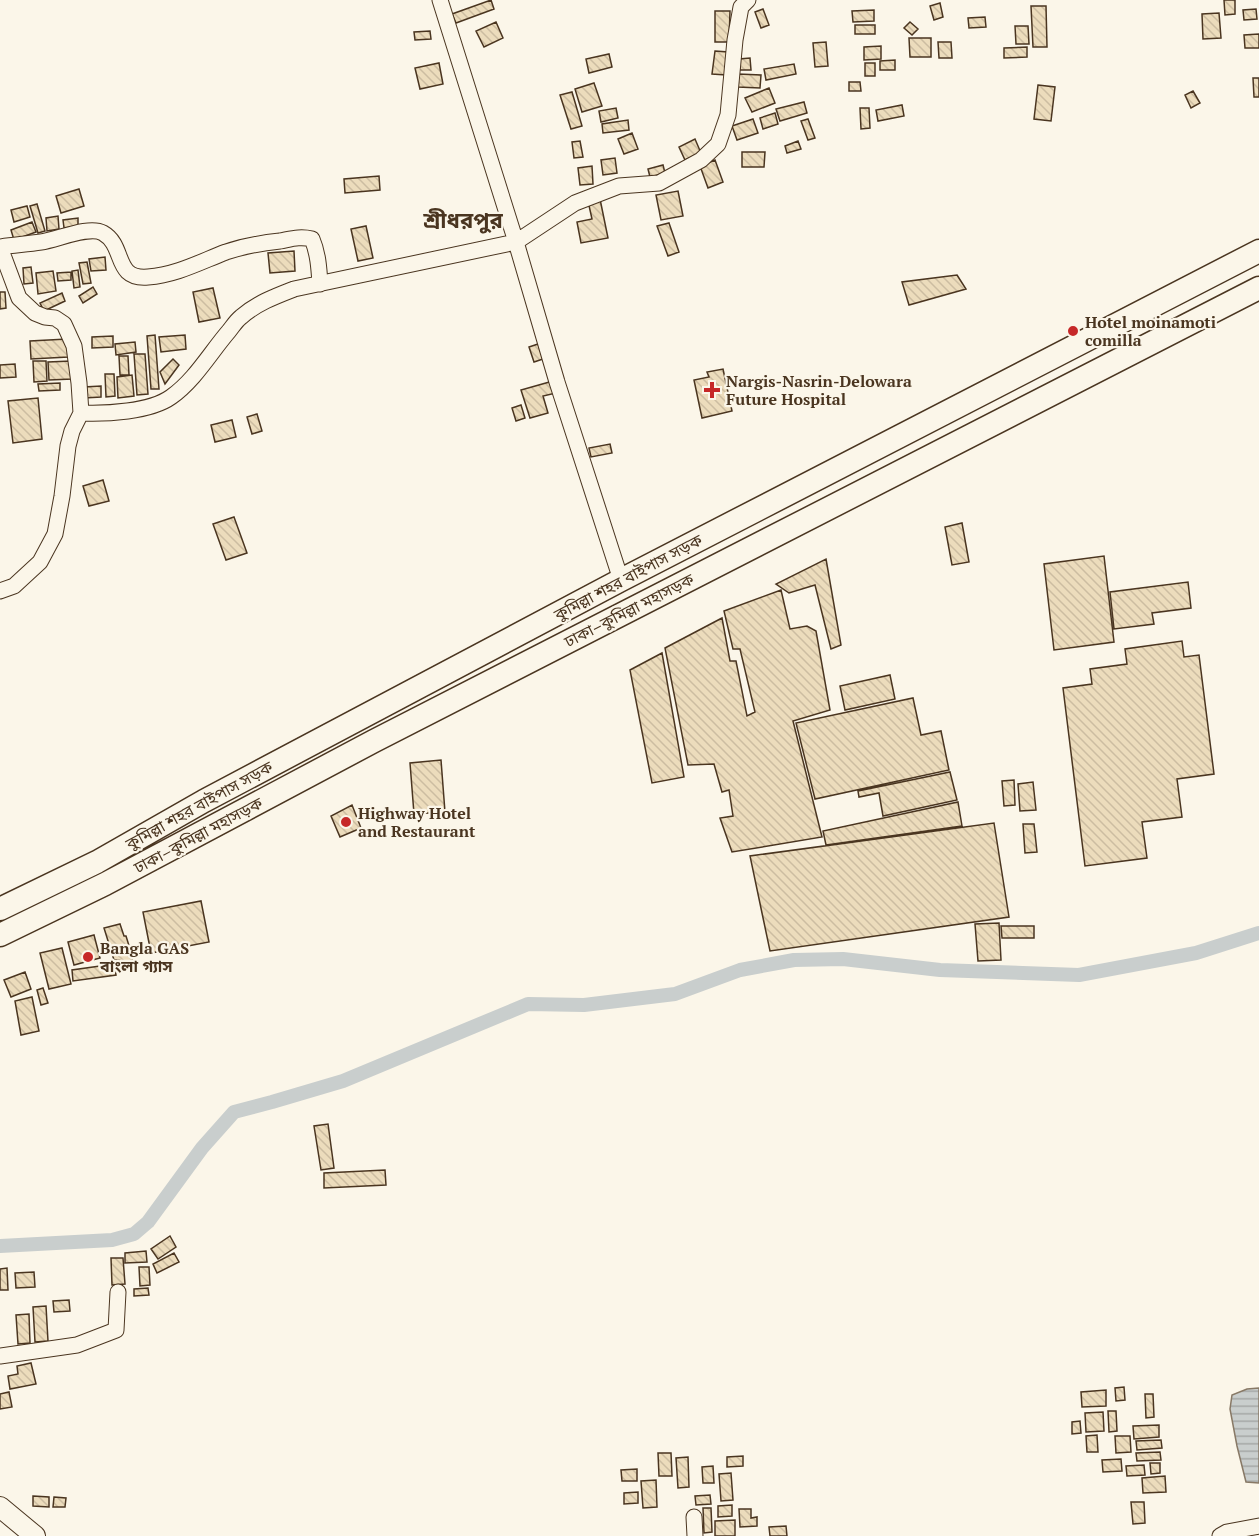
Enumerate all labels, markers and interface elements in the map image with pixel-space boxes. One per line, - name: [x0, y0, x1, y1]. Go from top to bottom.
- district label: শ্রীধরপুর: [422, 205, 503, 234]
- place label: Hotel moinamoti comilla: [1085, 311, 1216, 351]
- marker: Hotel moinamoti comilla: [1066, 324, 1080, 338]
- place label: Nargis-Nasrin-Delowara Future Hospital: [726, 370, 912, 410]
- marker: Nargis-Nasrin-Delowara Future Hospital: [703, 381, 721, 399]
- street label: কুমিল্লা শহর বাইপাস সড়ক: [549, 528, 707, 626]
- street label: ঢাকা–কুমিল্লা মহাসড়ক: [559, 567, 699, 653]
- street label: কুমিল্লা শহর বাইপাস সড়ক: [121, 755, 277, 855]
- street label: ঢাকা–কুমিল্লা মহাসড়ক: [129, 791, 267, 879]
- place label: Highway Hotel and Restaurant: [358, 802, 476, 842]
- marker: Highway Hotel and Restaurant: [339, 815, 353, 829]
- place label: Bangla GAS বাংলা গ্যাস: [99, 937, 189, 977]
- marker: Bangla GAS বাংলা গ্যাস: [81, 950, 95, 964]

